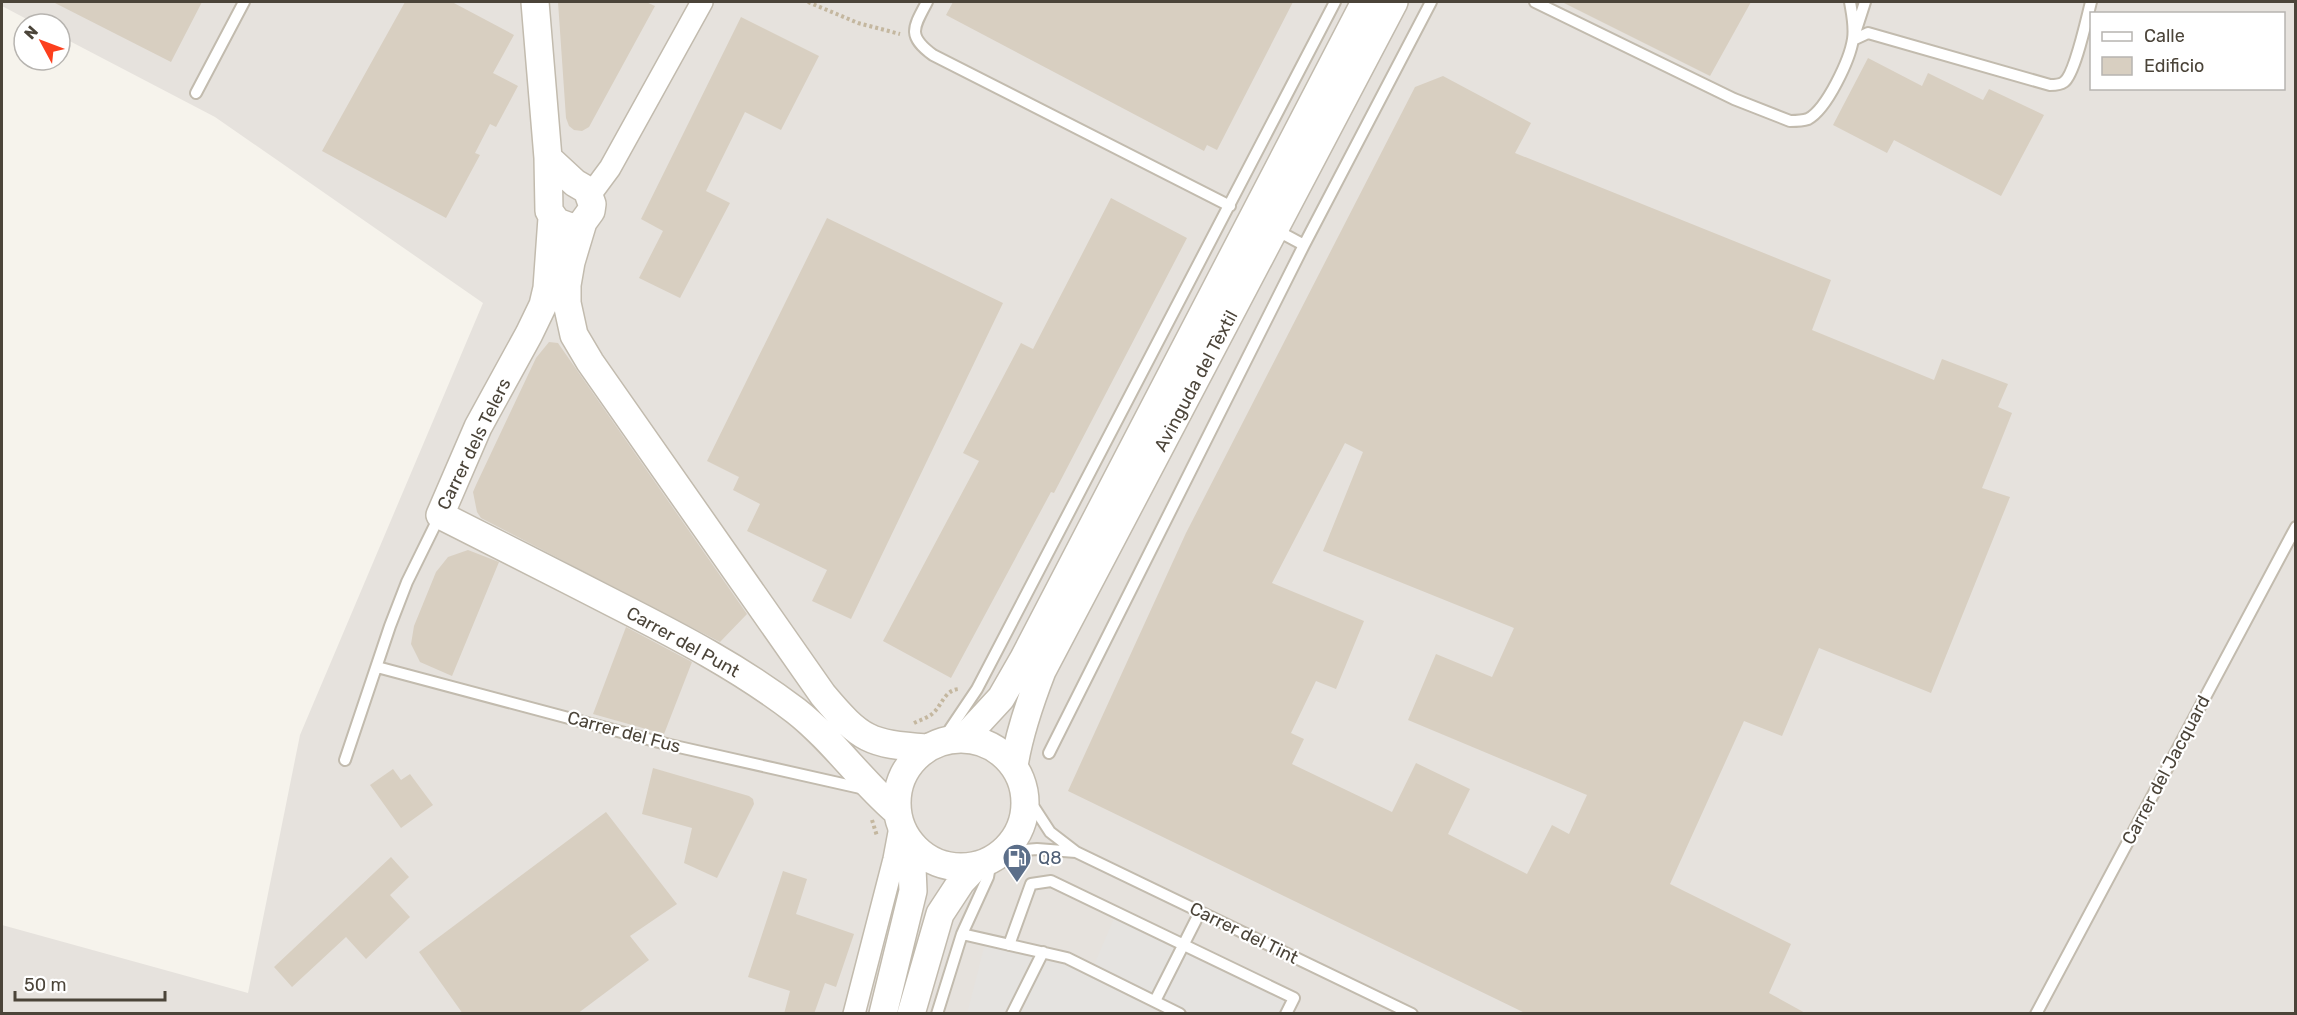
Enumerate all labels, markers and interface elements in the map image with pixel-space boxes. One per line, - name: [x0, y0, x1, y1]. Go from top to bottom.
- north arrow: [12, 12, 72, 72]
- legend: [2090, 12, 2285, 90]
- text: N: [20, 22, 42, 43]
- text: Calle: [2144, 25, 2185, 47]
- text: Edificio: [2144, 55, 2204, 77]
- street label: Avinguda del Tèxtil: [1150, 307, 1242, 455]
- street label: Carrer dels Telers: [433, 375, 515, 513]
- street label: Carrer del Punt: [623, 602, 743, 682]
- street label: Carrer del Jacquard: [2117, 692, 2215, 848]
- street label: Carrer del Fus: [565, 706, 683, 758]
- fuel station icon: Q8: [1001, 842, 1033, 884]
- place label: Q8: [1038, 847, 1062, 869]
- street label: Carrer del Tint: [1186, 897, 1302, 969]
- scale bar: [15, 964, 165, 1002]
- text: 50 m: [24, 974, 67, 996]

